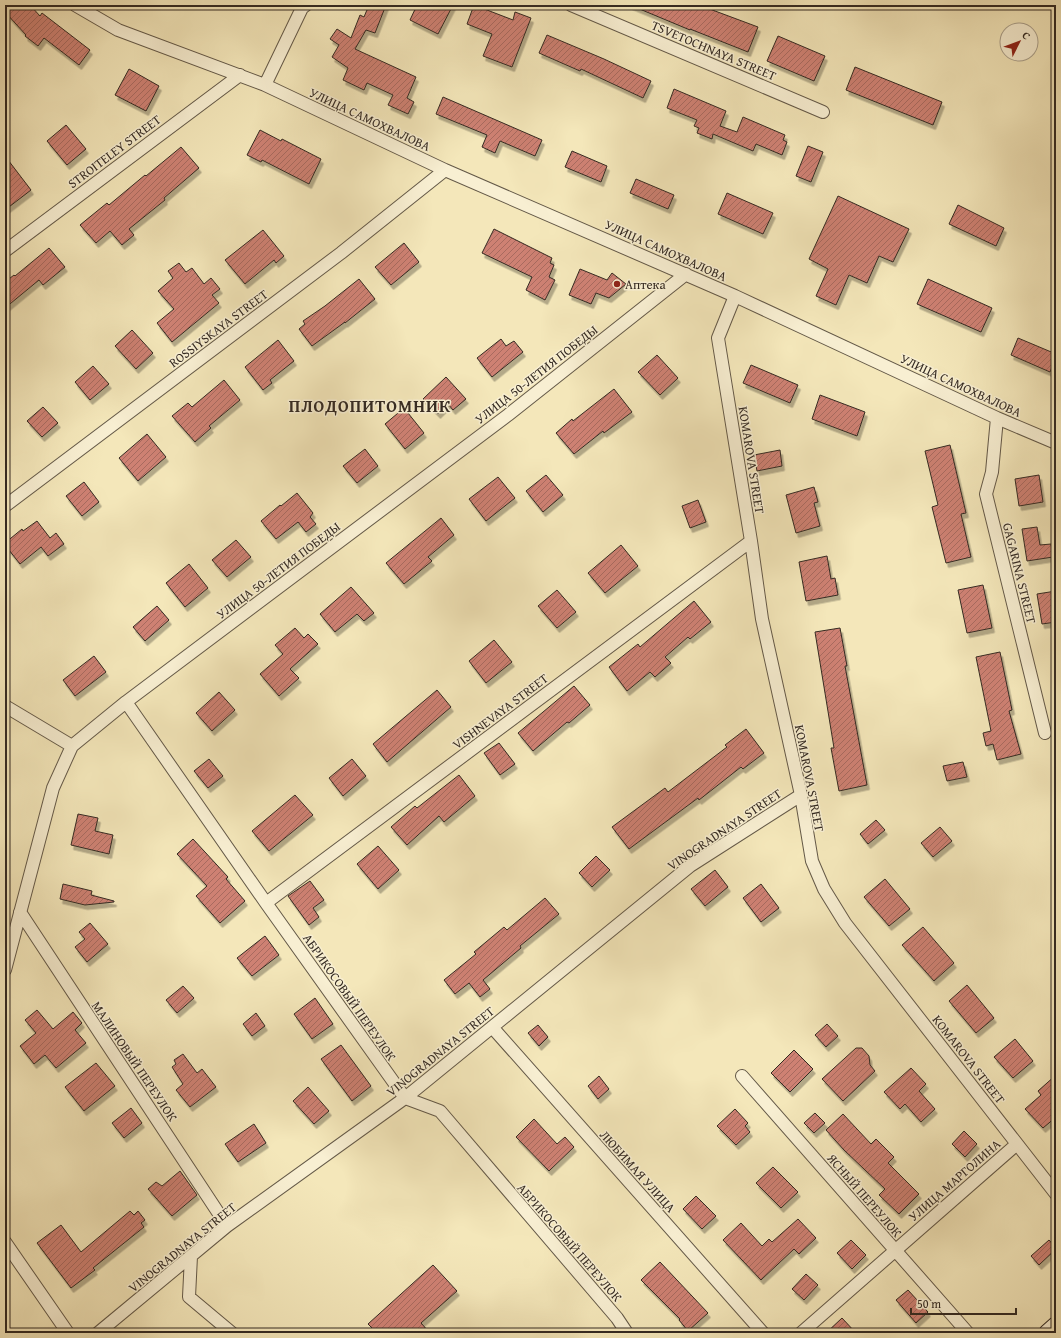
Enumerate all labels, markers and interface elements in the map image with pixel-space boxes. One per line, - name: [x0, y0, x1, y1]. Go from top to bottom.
- street label: TSVETOCHNAYA STREET: [648, 16, 780, 86]
- north arrow: [999, 22, 1039, 62]
- text: С: [1018, 28, 1034, 43]
- street label: УЛИЦА САМОХВАЛОВА: [306, 83, 434, 156]
- street label: STROITELEY STREET: [64, 110, 165, 193]
- street label: УЛИЦА САМОХВАЛОВА: [602, 215, 730, 286]
- place label: Аптека: [625, 275, 666, 294]
- marker: Аптека: [612, 279, 622, 289]
- street label: ROSSIYSKAYA STREET: [165, 284, 272, 372]
- street label: УЛИЦА 50-ЛЕТИЯ ПОБЕДЫ: [471, 320, 602, 428]
- street label: УЛИЦА САМОХВАЛОВА: [897, 349, 1025, 422]
- district label: ПЛОДОПИТОМНИК: [289, 393, 451, 418]
- street label: KOMAROVA STREET: [734, 405, 769, 516]
- street label: УЛИЦА 50-ЛЕТИЯ ПОБЕДЫ: [212, 517, 344, 623]
- street label: GAGARINA STREET: [998, 521, 1041, 626]
- street label: VISHNEVAYA STREET: [448, 669, 553, 754]
- street label: KOMAROVA STREET: [790, 723, 829, 834]
- street label: VINOGRADNAYA STREET: [663, 784, 786, 875]
- street label: АБРИКОСОВЫЙ ПЕРЕУЛОК: [298, 930, 401, 1065]
- street label: МАЛИНОВЫЙ ПЕРЕУЛОК: [87, 997, 182, 1125]
- street label: VINOGRADNAYA STREET: [382, 1001, 499, 1101]
- street label: KOMAROVA STREET: [928, 1011, 1010, 1108]
- street label: ЛЮБИМАЯ УЛИЦА: [595, 1126, 680, 1217]
- street label: УЛИЦА МАРГОЛИНА: [904, 1135, 1005, 1226]
- street label: ЯСНЫЙ ПЕРЕУЛОК: [822, 1149, 906, 1241]
- street label: АБРИКОСОВЫЙ ПЕРЕУЛОК: [513, 1179, 626, 1306]
- street label: VINOGRADNAYA STREET: [124, 1197, 241, 1297]
- scale bar: [911, 1290, 1016, 1316]
- text: 50 m: [917, 1295, 941, 1312]

